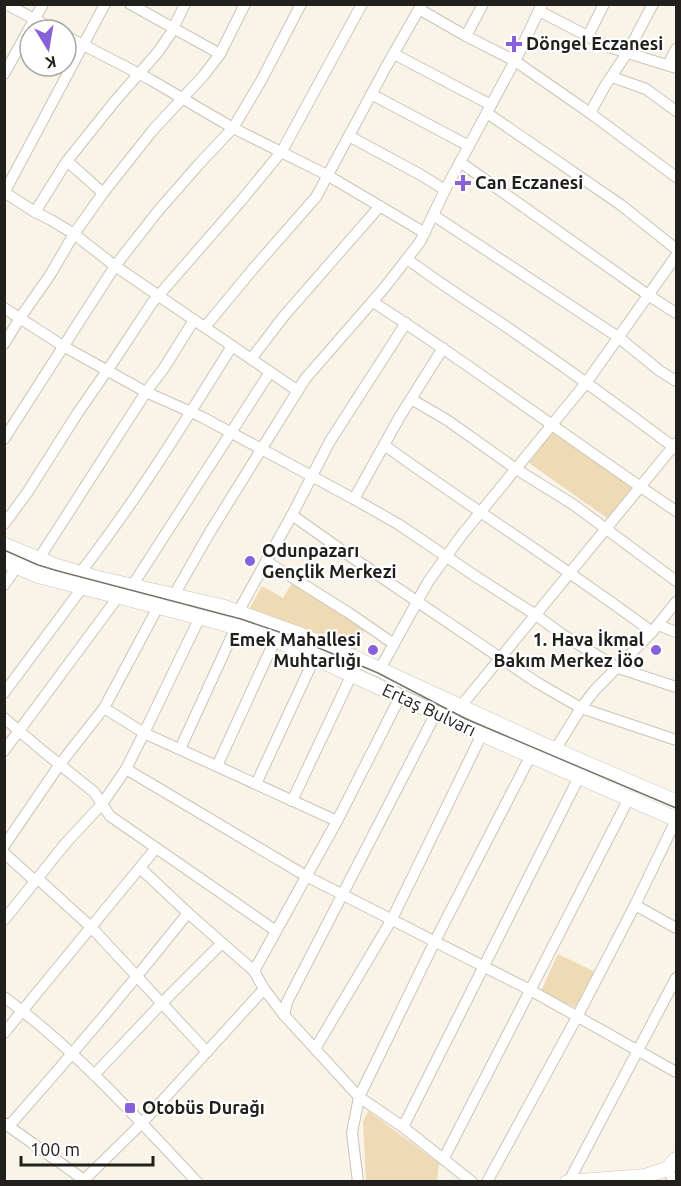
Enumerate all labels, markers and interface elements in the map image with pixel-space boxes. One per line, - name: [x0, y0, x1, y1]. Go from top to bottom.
- north arrow: [18, 18, 78, 78]
- place label: Döngel Eczanesi: [526, 33, 663, 53]
- marker: Döngel Eczanesi: [507, 37, 521, 51]
- text: K: [44, 53, 58, 73]
- place label: Can Eczanesi: [475, 172, 583, 192]
- marker: Can Eczanesi: [456, 176, 470, 190]
- place label: Odunpazarı Gençlik Merkezi: [262, 540, 397, 582]
- marker: Odunpazarı Gençlik Merkezi: [243, 554, 257, 568]
- place label: Emek Mahallesi Muhtarlığı: [229, 629, 361, 670]
- place label: 1. Hava İkmal Bakım Merkez İöo: [494, 629, 645, 670]
- marker: Emek Mahallesi Muhtarlığı: [366, 643, 380, 657]
- marker: 1. Hava İkmal Bakım Merkez İöo: [649, 643, 663, 657]
- street label: Ertaş Bulvarı: [380, 679, 479, 739]
- place label: Otobüs Durağı: [142, 1097, 265, 1117]
- marker: Otobüs Durağı: [123, 1101, 137, 1115]
- scale bar: [21, 1129, 153, 1167]
- text: 100 m: [30, 1139, 80, 1159]

